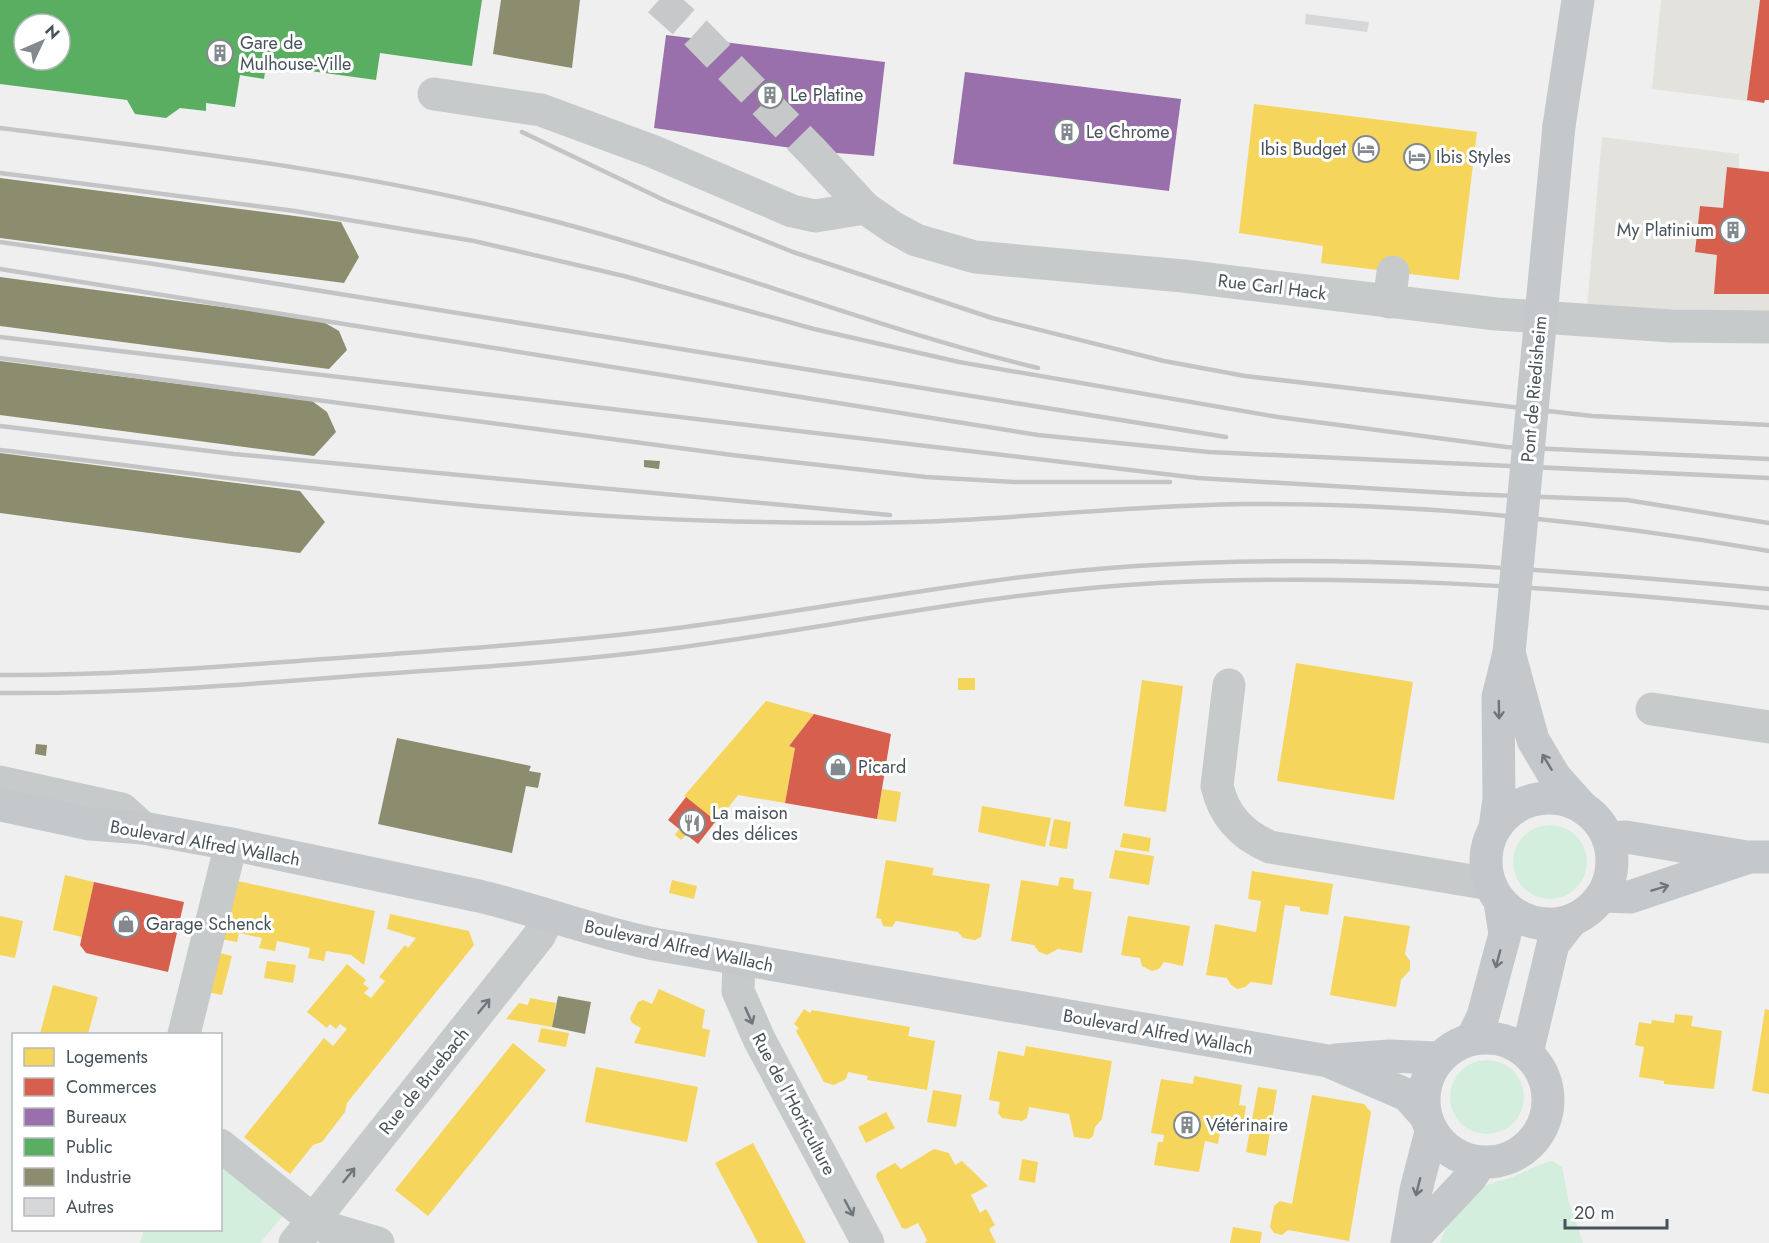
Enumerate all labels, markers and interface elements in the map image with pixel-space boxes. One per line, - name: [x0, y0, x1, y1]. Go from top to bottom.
- north arrow: [12, 12, 72, 72]
- text: N: [40, 19, 65, 44]
- place label: Gare de Mulhouse-Ville: [240, 30, 351, 77]
- building icon: Gare de Mulhouse-Ville: [205, 38, 235, 68]
- building icon: Le Platine: [755, 80, 785, 110]
- place label: Le Platine: [790, 82, 863, 108]
- building icon: Le Chrome: [1052, 117, 1082, 147]
- place label: Le Chrome: [1086, 119, 1170, 145]
- hotel icon: Ibis Budget: [1351, 134, 1381, 164]
- place label: Ibis Budget: [1260, 136, 1347, 162]
- hotel icon: Ibis Styles: [1402, 142, 1432, 172]
- place label: Ibis Styles: [1436, 144, 1511, 170]
- building icon: My Platinium: [1718, 215, 1748, 245]
- place label: My Platinium: [1617, 217, 1714, 243]
- street label: Rue Carl Hack: [1216, 267, 1328, 307]
- street label: Pont de Riedisheim: [1515, 315, 1553, 463]
- one-way arrow: [1493, 699, 1504, 719]
- shop icon: Picard: [823, 752, 853, 782]
- place label: Picard: [858, 754, 906, 780]
- one-way arrow: [1540, 754, 1552, 771]
- place label: La maison des délices: [712, 800, 798, 847]
- restaurant icon: La maison des délices: [677, 808, 707, 838]
- street label: Boulevard Alfred Wallach: [108, 813, 302, 873]
- one-way arrow: [1650, 882, 1669, 893]
- shop icon: Garage Schenck: [111, 909, 141, 939]
- place label: Garage Schenck: [146, 911, 272, 937]
- street label: Boulevard Alfred Wallach: [582, 913, 776, 979]
- one-way arrow: [1492, 949, 1504, 968]
- one-way arrow: [477, 998, 490, 1014]
- street label: Boulevard Alfred Wallach: [1061, 1002, 1255, 1062]
- one-way arrow: [744, 1007, 755, 1025]
- street label: Rue de Bruebach: [373, 1022, 475, 1140]
- street label: Rue de l'Horticulture: [746, 1028, 842, 1180]
- legend: [12, 1033, 222, 1231]
- text: Logements: [66, 1044, 148, 1070]
- text: Commerces: [66, 1074, 157, 1100]
- text: Bureaux: [66, 1104, 127, 1130]
- building icon: Vétérinaire: [1172, 1110, 1202, 1140]
- place label: Vétérinaire: [1206, 1112, 1288, 1138]
- text: Public: [66, 1134, 113, 1160]
- text: Industrie: [66, 1164, 131, 1190]
- one-way arrow: [343, 1167, 356, 1183]
- one-way arrow: [1411, 1177, 1423, 1196]
- scale bar: [1565, 1192, 1667, 1230]
- text: Autres: [66, 1194, 114, 1220]
- one-way arrow: [843, 1199, 855, 1216]
- text: 20 m: [1574, 1200, 1614, 1226]

